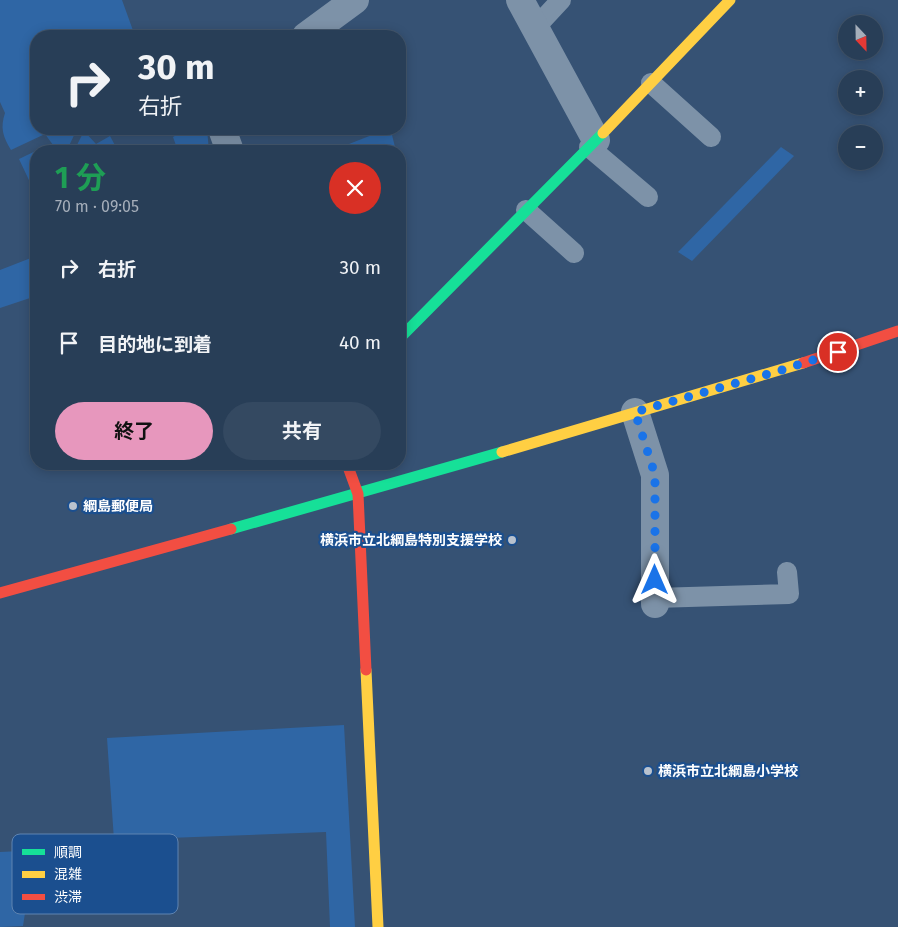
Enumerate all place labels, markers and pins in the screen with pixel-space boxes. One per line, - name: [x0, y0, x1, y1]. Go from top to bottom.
- pin: [817, 331, 859, 373]
- place label: 綱島郵便局: [83, 498, 153, 515]
- marker: 綱島郵便局: [67, 500, 79, 512]
- place label: 横浜市立北綱島特別支援学校: [320, 532, 502, 549]
- marker: 横浜市立北綱島特別支援学校: [506, 534, 518, 546]
- place label: 横浜市立北綱島小学校: [658, 763, 798, 780]
- marker: 横浜市立北綱島小学校: [642, 765, 654, 777]

